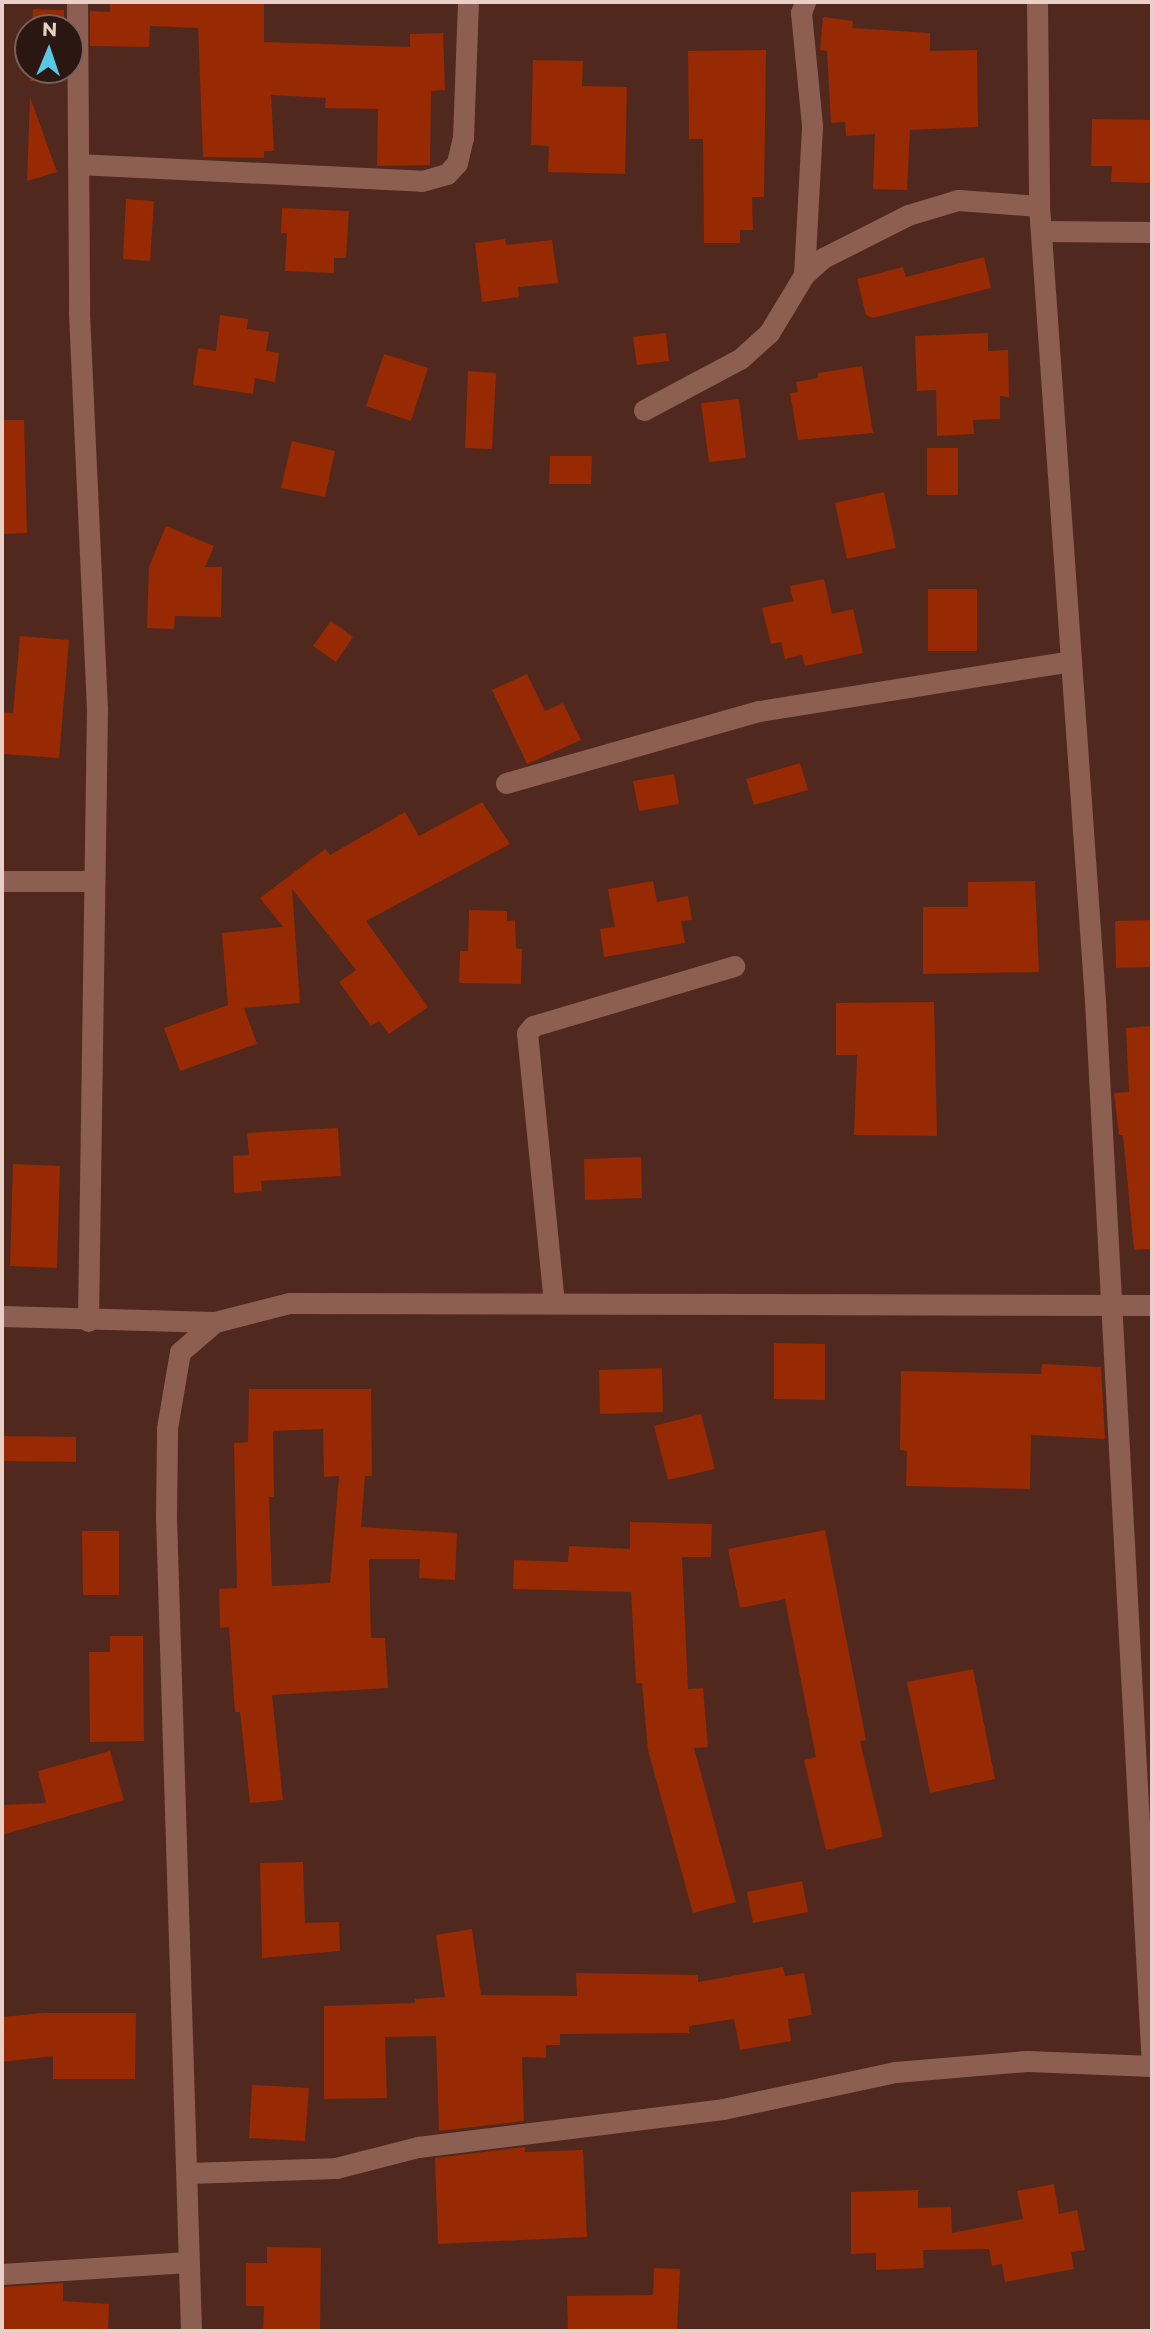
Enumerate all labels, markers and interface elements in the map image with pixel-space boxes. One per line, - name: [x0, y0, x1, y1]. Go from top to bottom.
- north arrow: [14, 14, 84, 84]
- text: N: [42, 18, 58, 41]

